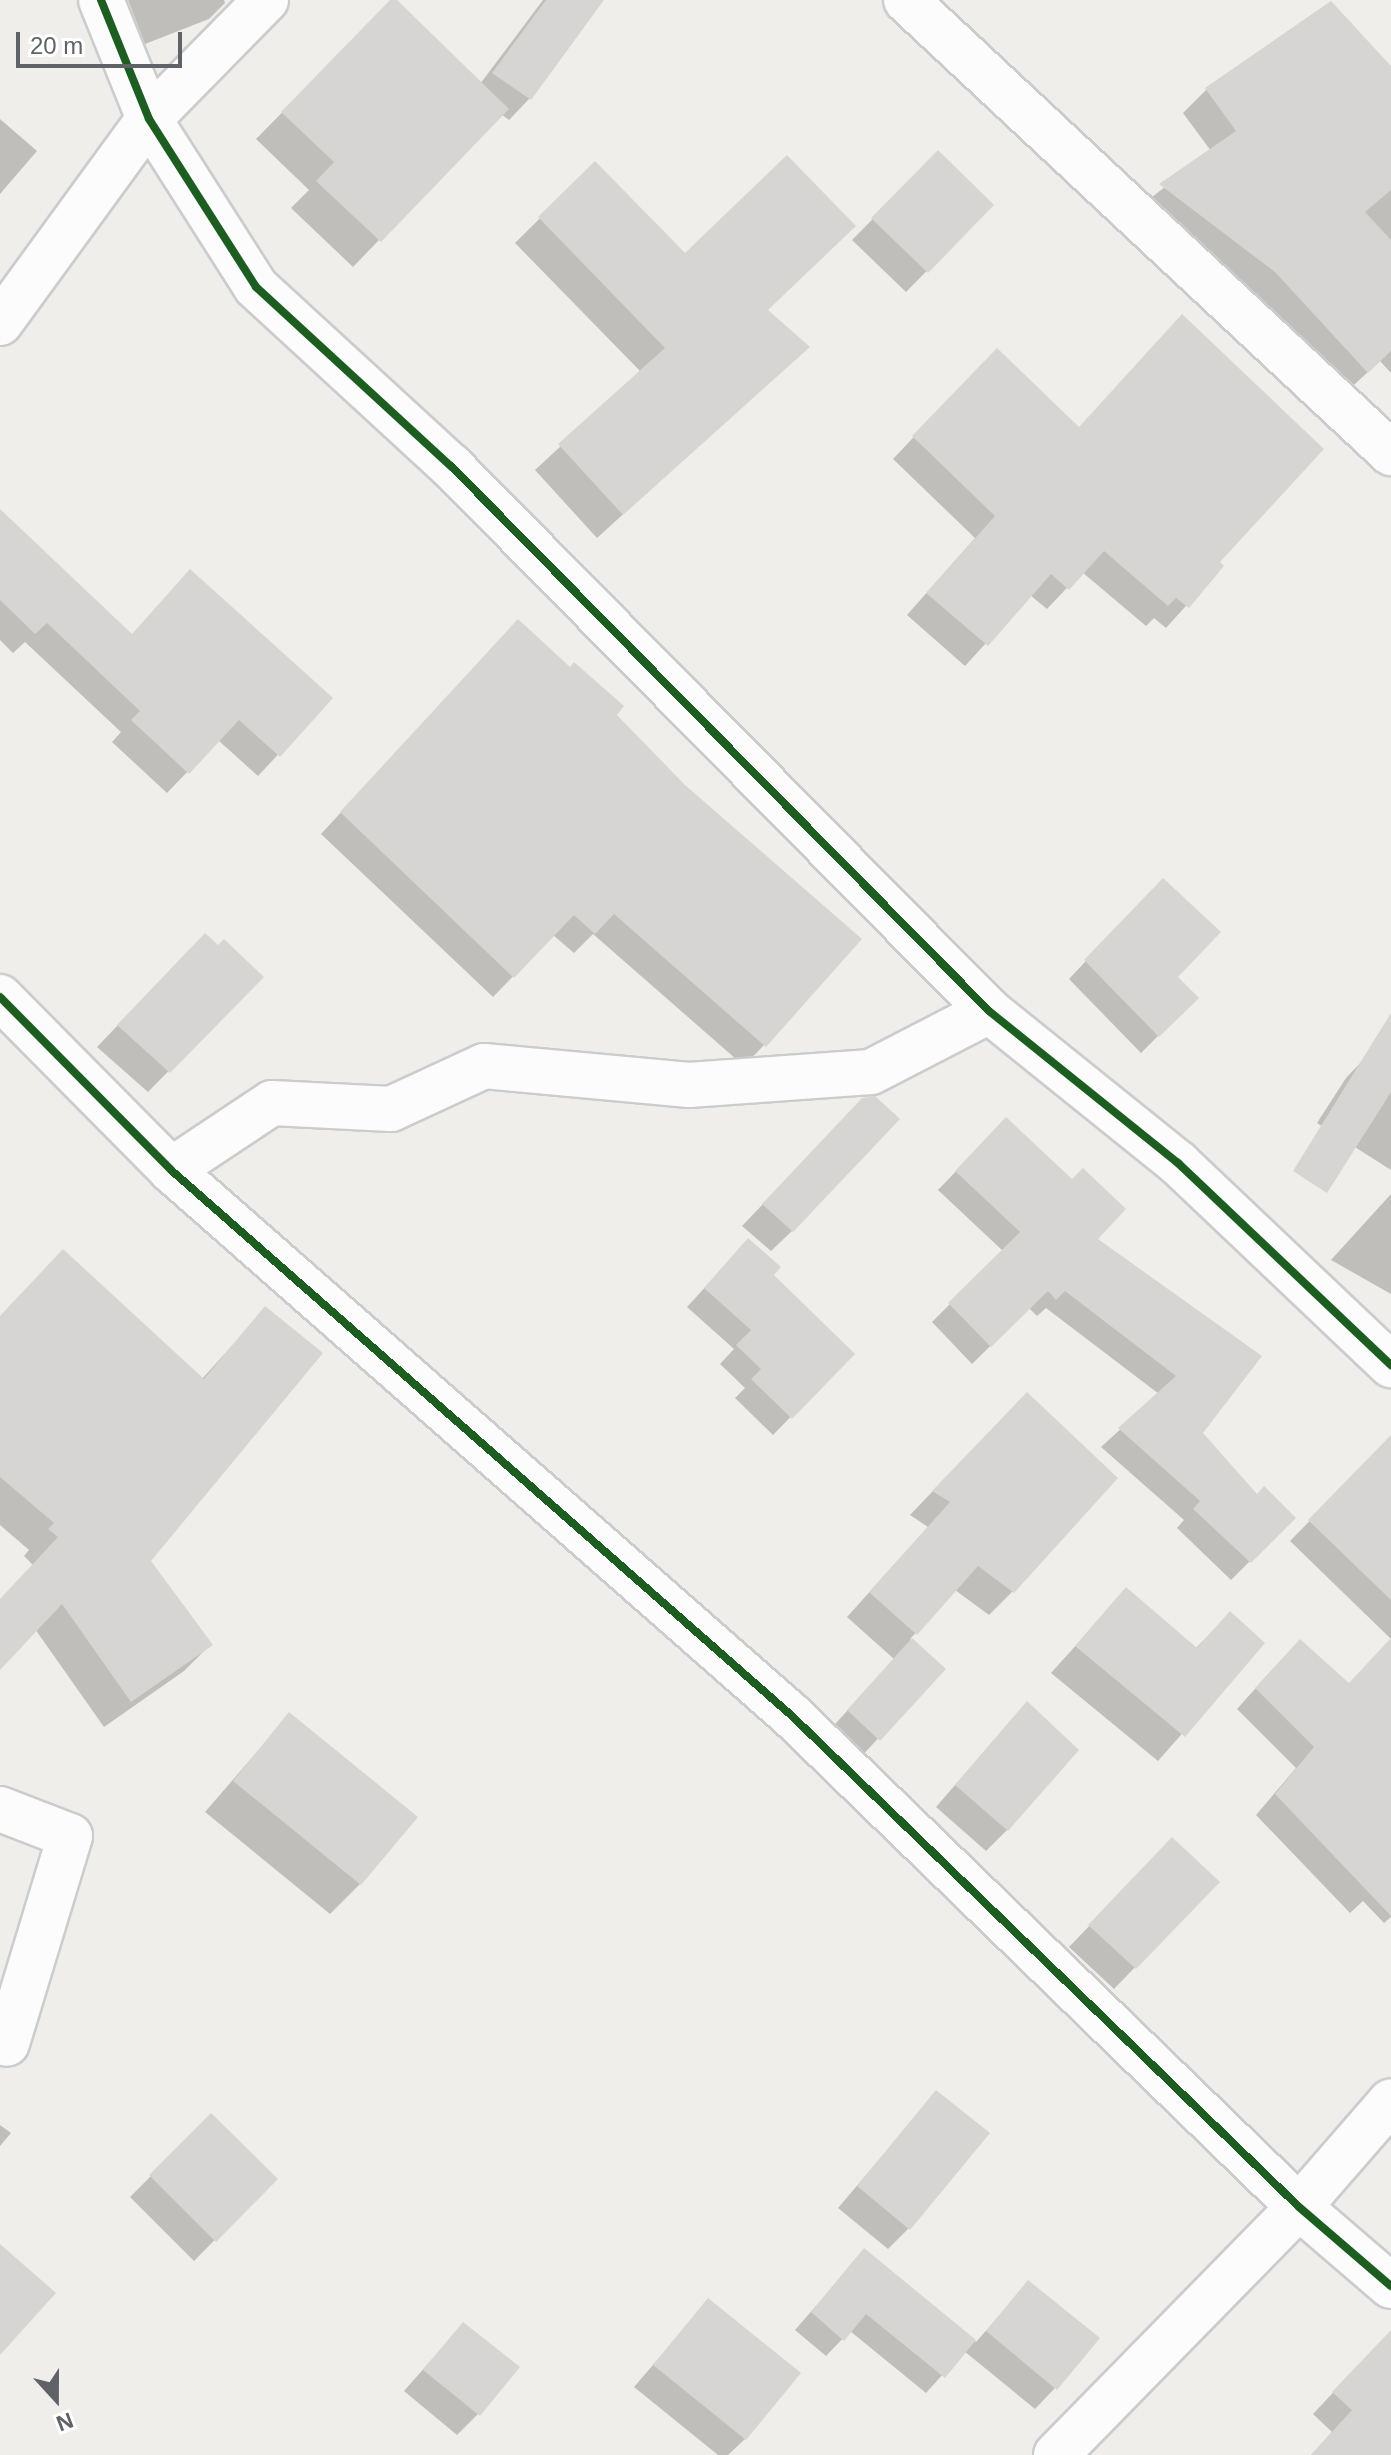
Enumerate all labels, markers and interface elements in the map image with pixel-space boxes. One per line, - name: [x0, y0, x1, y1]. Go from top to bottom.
- scale bar: [20, 16, 186, 66]
- text: 20 m: [30, 32, 83, 59]
- north arrow: [16, 2359, 96, 2439]
- text: N: [53, 2407, 77, 2436]

